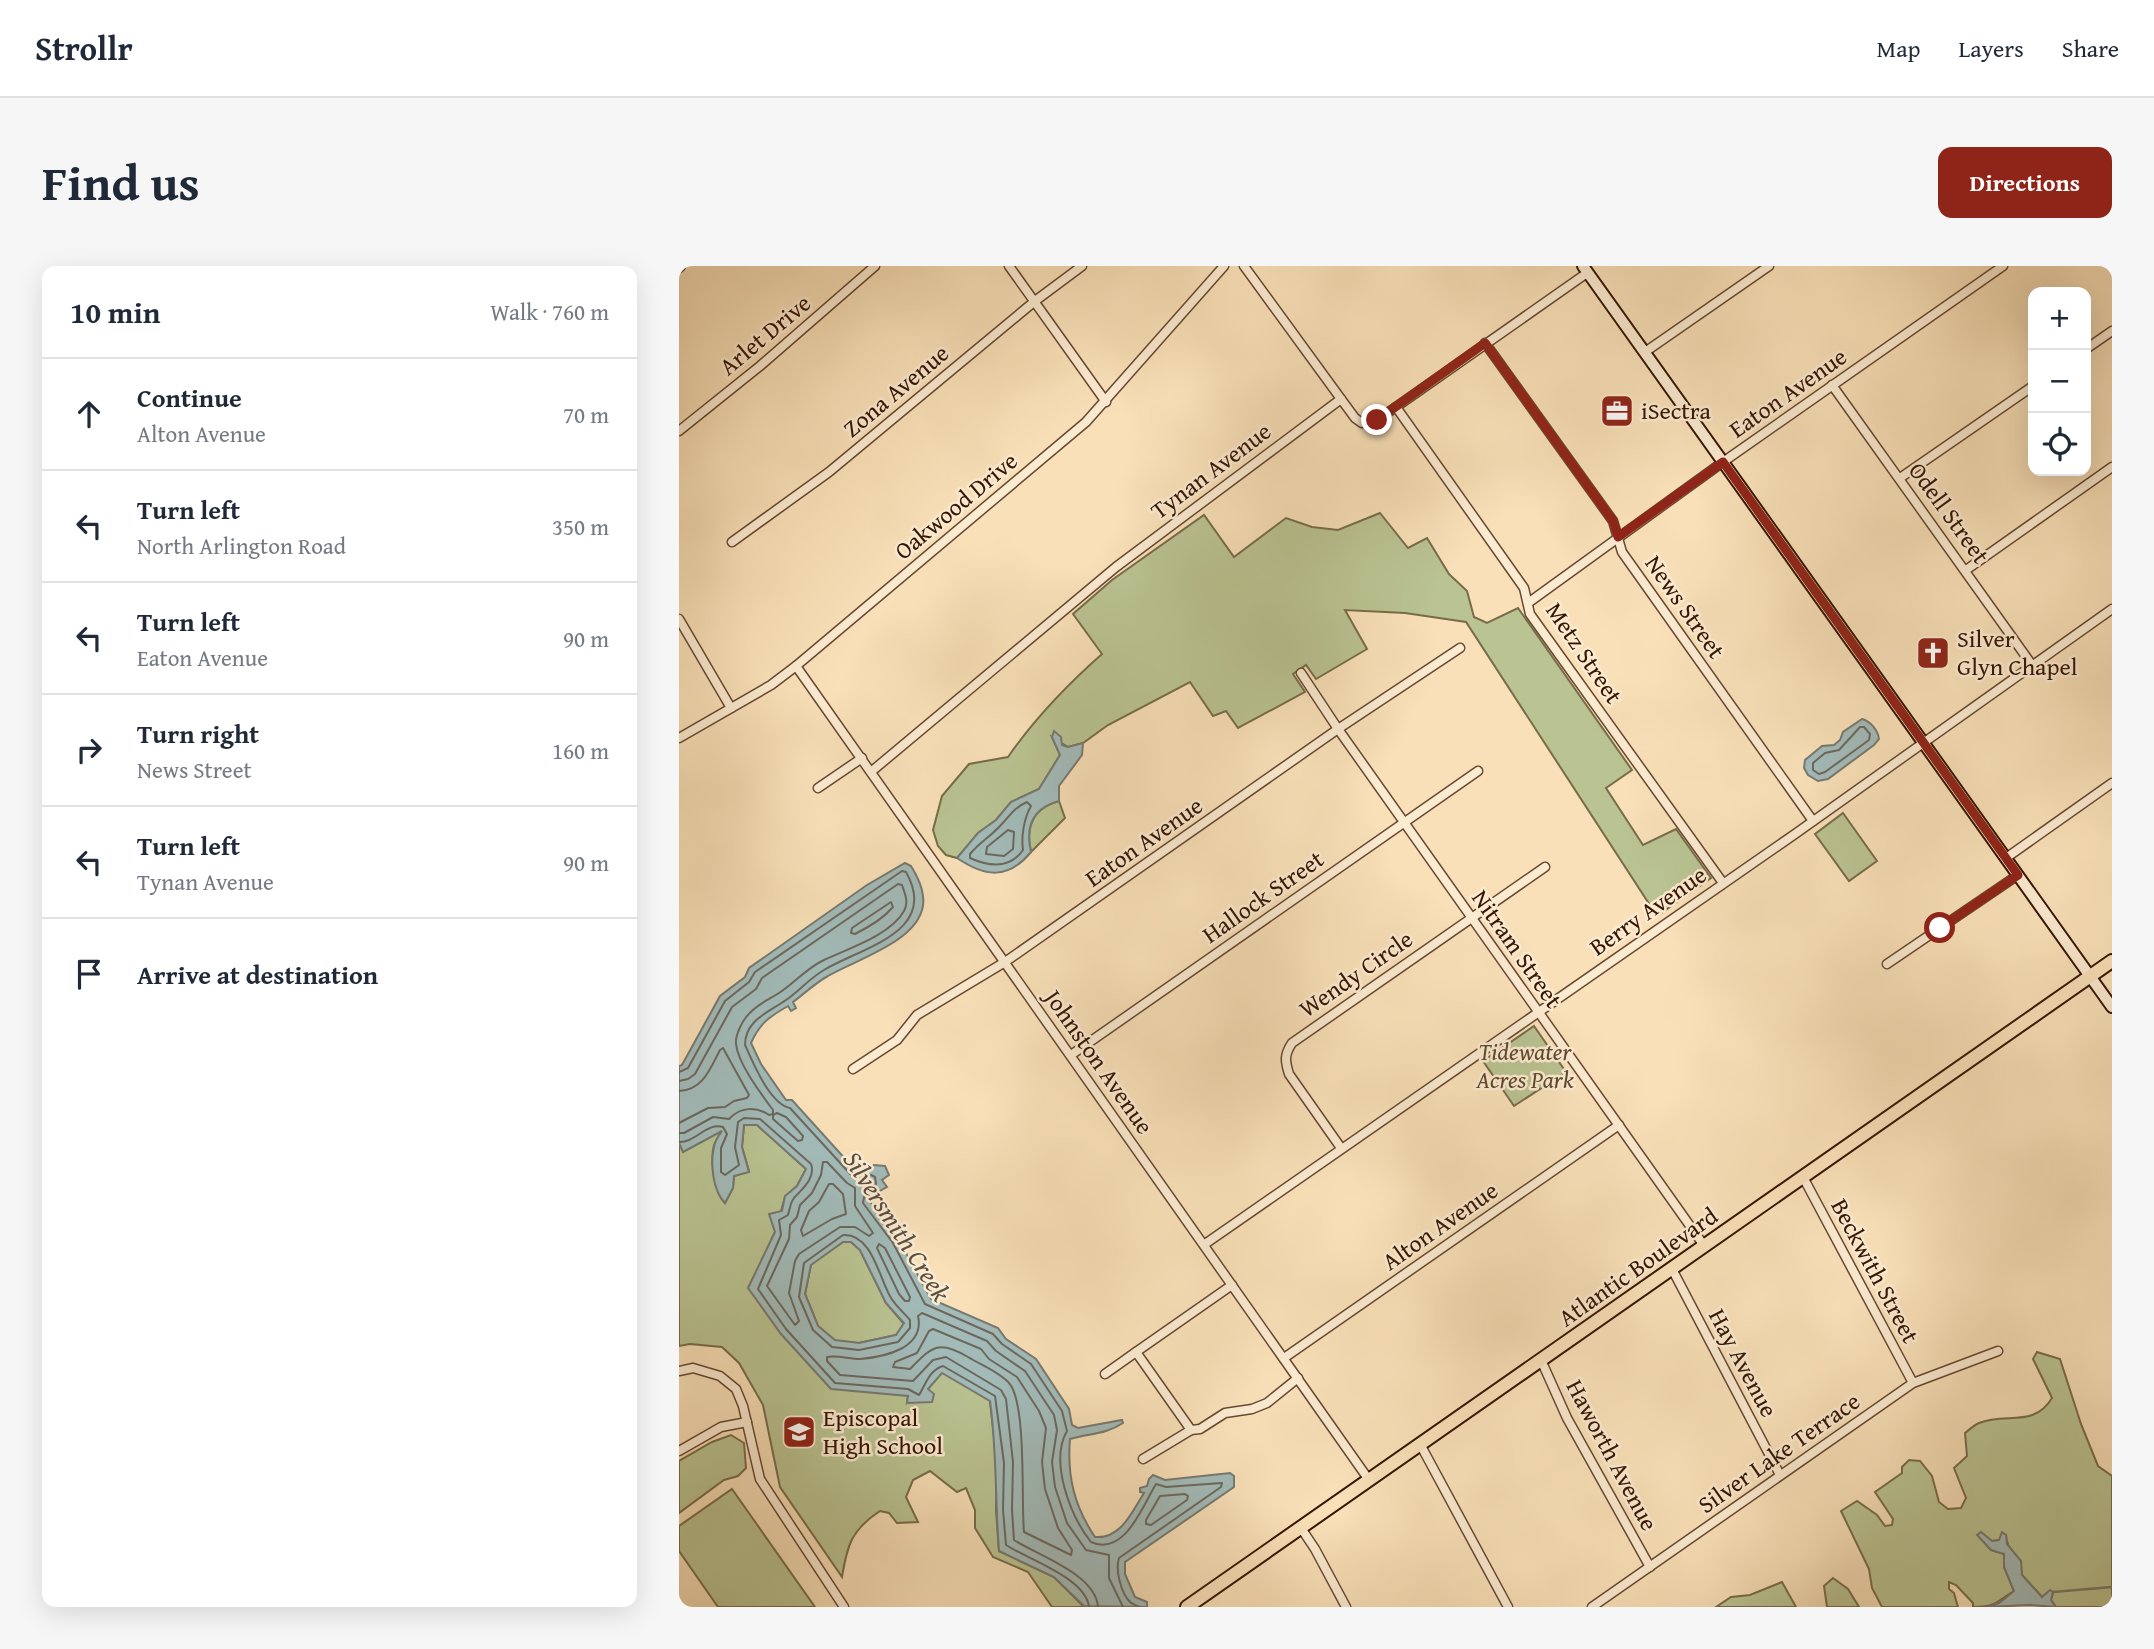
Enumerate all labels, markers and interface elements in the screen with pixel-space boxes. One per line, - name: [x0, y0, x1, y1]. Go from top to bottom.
- text: Strollr: [35, 24, 133, 72]
- text: Map: [1877, 31, 1920, 66]
- text: Layers: [1958, 31, 2024, 66]
- text: Share: [2062, 31, 2119, 66]
- text: Find us: [42, 146, 200, 218]
- button: Directions: [1938, 147, 2112, 218]
- street label: Arlet Drive: [711, 286, 818, 383]
- map controls: [2028, 287, 2091, 476]
- button: +: [2028, 287, 2091, 350]
- text: 10 min: [70, 290, 160, 334]
- text: Walk · 760 m: [490, 295, 609, 328]
- street label: Zona Avenue: [835, 336, 956, 445]
- street label: Eaton Avenue: [1722, 339, 1854, 446]
- button: −: [2028, 350, 2091, 413]
- text: Continue: [137, 378, 242, 417]
- office icon: iSectra: [1598, 392, 1636, 430]
- place label: iSectra: [1641, 393, 1711, 428]
- icon: ahead: [70, 395, 108, 433]
- text: 70 m: [563, 398, 609, 431]
- route end: [1361, 404, 1392, 435]
- button: locate: [2028, 413, 2091, 476]
- street label: Tynan Avenue: [1143, 414, 1278, 528]
- text: Alton Avenue: [137, 417, 266, 450]
- street label: Oakwood Drive: [887, 444, 1025, 568]
- street label: Odell Street: [1901, 455, 1999, 571]
- text: Turn left: [137, 490, 240, 529]
- icon: left: [70, 507, 108, 545]
- text: 350 m: [552, 510, 609, 543]
- text: North Arlington Road: [137, 529, 346, 562]
- street label: News Street: [1637, 548, 1734, 666]
- street label: Metz Street: [1537, 595, 1632, 711]
- text: Turn left: [137, 602, 240, 641]
- icon: left: [70, 619, 108, 657]
- place label: Silver Glyn Chapel: [1957, 621, 2078, 684]
- text: 90 m: [563, 622, 609, 655]
- church icon: Silver Glyn Chapel: [1914, 634, 1952, 672]
- text: Eaton Avenue: [137, 641, 268, 674]
- text: Turn right: [137, 714, 259, 753]
- icon: right: [70, 731, 108, 769]
- text: 160 m: [552, 734, 609, 767]
- text: News Street: [137, 753, 252, 786]
- street label: Eaton Avenue: [1078, 788, 1210, 895]
- text: Turn left: [137, 826, 240, 865]
- street label: Hallock Street: [1195, 841, 1331, 951]
- icon: left: [70, 843, 108, 881]
- text: 90 m: [563, 846, 609, 879]
- street label: Berry Avenue: [1582, 857, 1713, 964]
- text: Tynan Avenue: [137, 865, 274, 898]
- street label: Nitram Street: [1464, 882, 1571, 1015]
- route start: [1924, 912, 1955, 943]
- street label: Wendy Circle: [1292, 921, 1420, 1026]
- icon: arrive: [70, 955, 108, 993]
- text: Arrive at destination: [137, 955, 378, 994]
- street label: Johnston Avenue: [1035, 980, 1162, 1141]
- park label: Tidewater Acres Park: [1475, 1034, 1574, 1097]
- water label: Silversmith Creek: [834, 1143, 961, 1309]
- street label: Alton Avenue: [1375, 1173, 1505, 1279]
- street label: Beckwith Street: [1823, 1192, 1928, 1350]
- street label: Atlantic Boulevard: [1551, 1198, 1725, 1335]
- street label: Hay Avenue: [1700, 1302, 1787, 1423]
- street label: Haworth Avenue: [1558, 1373, 1667, 1537]
- street label: Silver Lake Terrace: [1690, 1384, 1867, 1522]
- place label: Episcopal High School: [823, 1400, 943, 1463]
- school or university icon: Episcopal High School: [780, 1413, 818, 1451]

